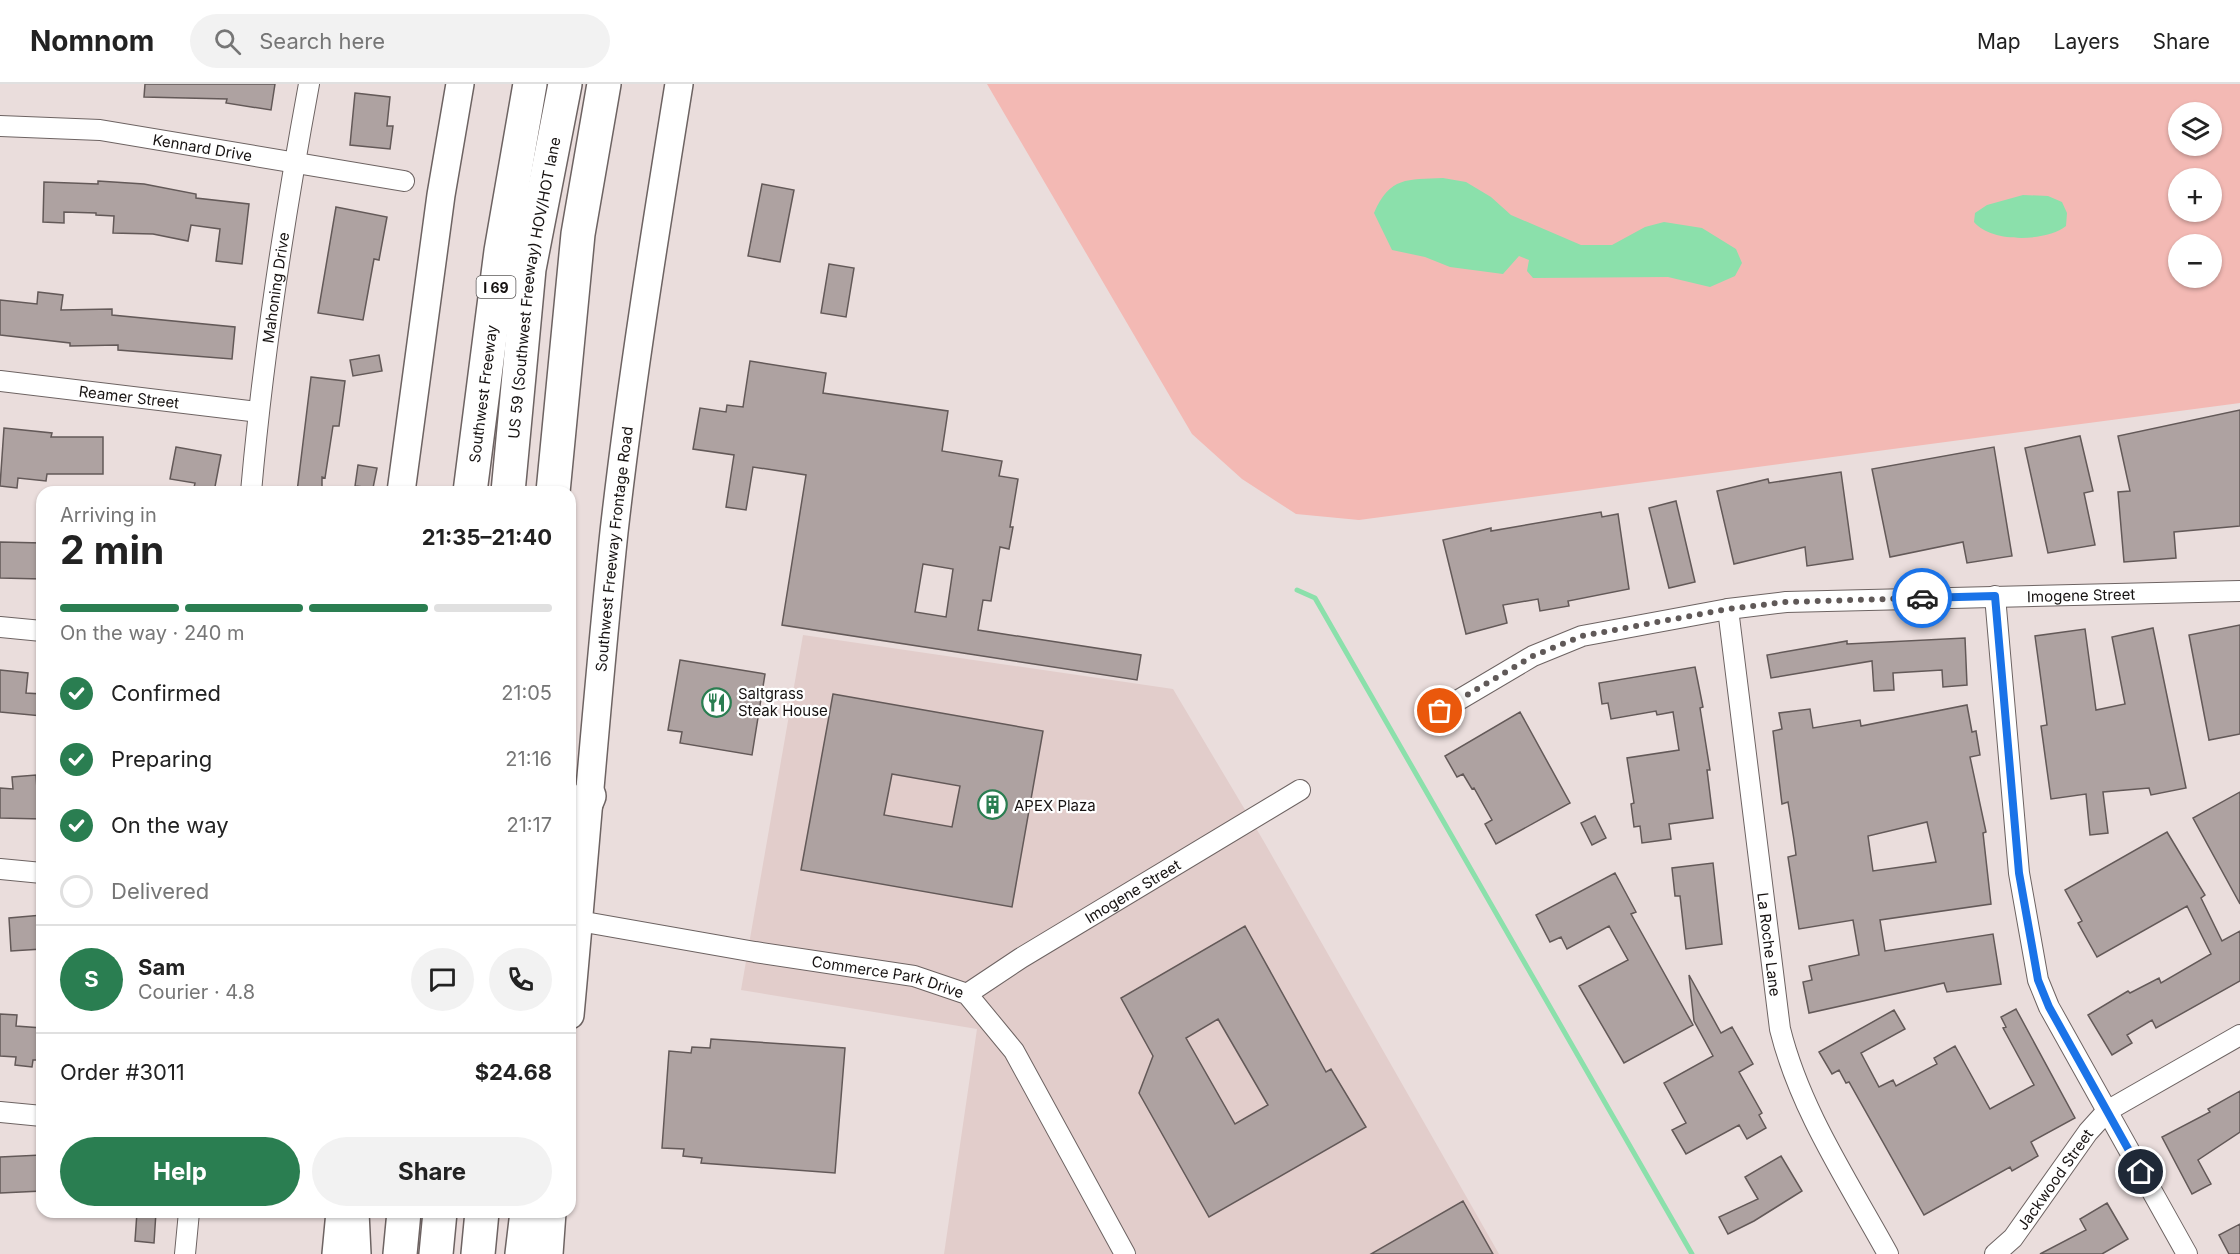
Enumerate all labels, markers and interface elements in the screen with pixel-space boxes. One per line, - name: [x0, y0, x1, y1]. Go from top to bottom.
- search box: [190, 14, 610, 68]
- text: Nomnom: [30, 24, 154, 58]
- icon: search: [211, 25, 244, 58]
- text: Search here: [259, 28, 385, 54]
- text: Map: [1977, 29, 2021, 54]
- text: Layers: [2054, 29, 2120, 54]
- text: Share: [2153, 29, 2210, 54]
- map controls: [2168, 102, 2222, 288]
- button: layers: [2168, 102, 2222, 156]
- street label: Kennard Drive: [151, 130, 254, 165]
- street label: US 59 (Southwest Freeway) HOV/HOT lane: [504, 135, 564, 440]
- button: +: [2168, 168, 2222, 222]
- street label: Mahoning Drive: [258, 231, 293, 344]
- button: −: [2168, 234, 2222, 288]
- road number: I 69: [476, 276, 516, 298]
- street label: Southwest Freeway: [464, 323, 501, 464]
- street label: Reamer Street: [78, 381, 180, 412]
- street label: Southwest Freeway Frontage Road: [591, 425, 636, 673]
- text: Arriving in: [60, 503, 157, 527]
- text: 21:35–21:40: [422, 524, 552, 550]
- text: 2 min: [60, 526, 164, 573]
- courier: [1892, 568, 1952, 628]
- icon: car: [1906, 582, 1939, 615]
- street label: Imogene Street: [2027, 584, 2136, 606]
- text: On the way · 240 m: [60, 621, 245, 645]
- icon: check: [60, 677, 93, 710]
- text: Confirmed: [111, 680, 221, 706]
- text: 21:05: [501, 681, 552, 705]
- place label: Saltgrass Steak House: [738, 684, 828, 720]
- pin: [1414, 685, 1465, 736]
- restaurant icon: Saltgrass Steak House: [701, 686, 733, 718]
- icon: bag: [1423, 694, 1456, 727]
- icon: check: [60, 743, 93, 776]
- text: Preparing: [111, 746, 212, 772]
- text: 21:16: [505, 747, 552, 771]
- building icon: APEX Plaza: [977, 789, 1009, 821]
- place label: APEX Plaza: [1014, 796, 1096, 815]
- icon: check: [60, 809, 93, 842]
- text: On the way: [111, 812, 229, 838]
- text: 21:17: [506, 813, 552, 837]
- street label: Imogene Street: [1081, 855, 1184, 927]
- text: Delivered: [111, 878, 209, 904]
- street label: La Roche Lane: [1754, 891, 1785, 997]
- button: chat: [411, 948, 474, 1011]
- button: phone: [489, 948, 552, 1011]
- street label: Commerce Park Drive: [810, 951, 967, 1002]
- text: Sam: [138, 954, 185, 980]
- text: S: [84, 966, 99, 992]
- text: Courier · 4.8: [138, 980, 255, 1004]
- text: Order #3011: [60, 1059, 185, 1085]
- text: $24.68: [475, 1059, 552, 1085]
- street label: Jackwood Street: [2012, 1125, 2097, 1234]
- button: Help: [60, 1137, 300, 1206]
- button: Share: [312, 1137, 552, 1206]
- pin: [2115, 1146, 2166, 1197]
- icon: home: [2124, 1155, 2157, 1188]

